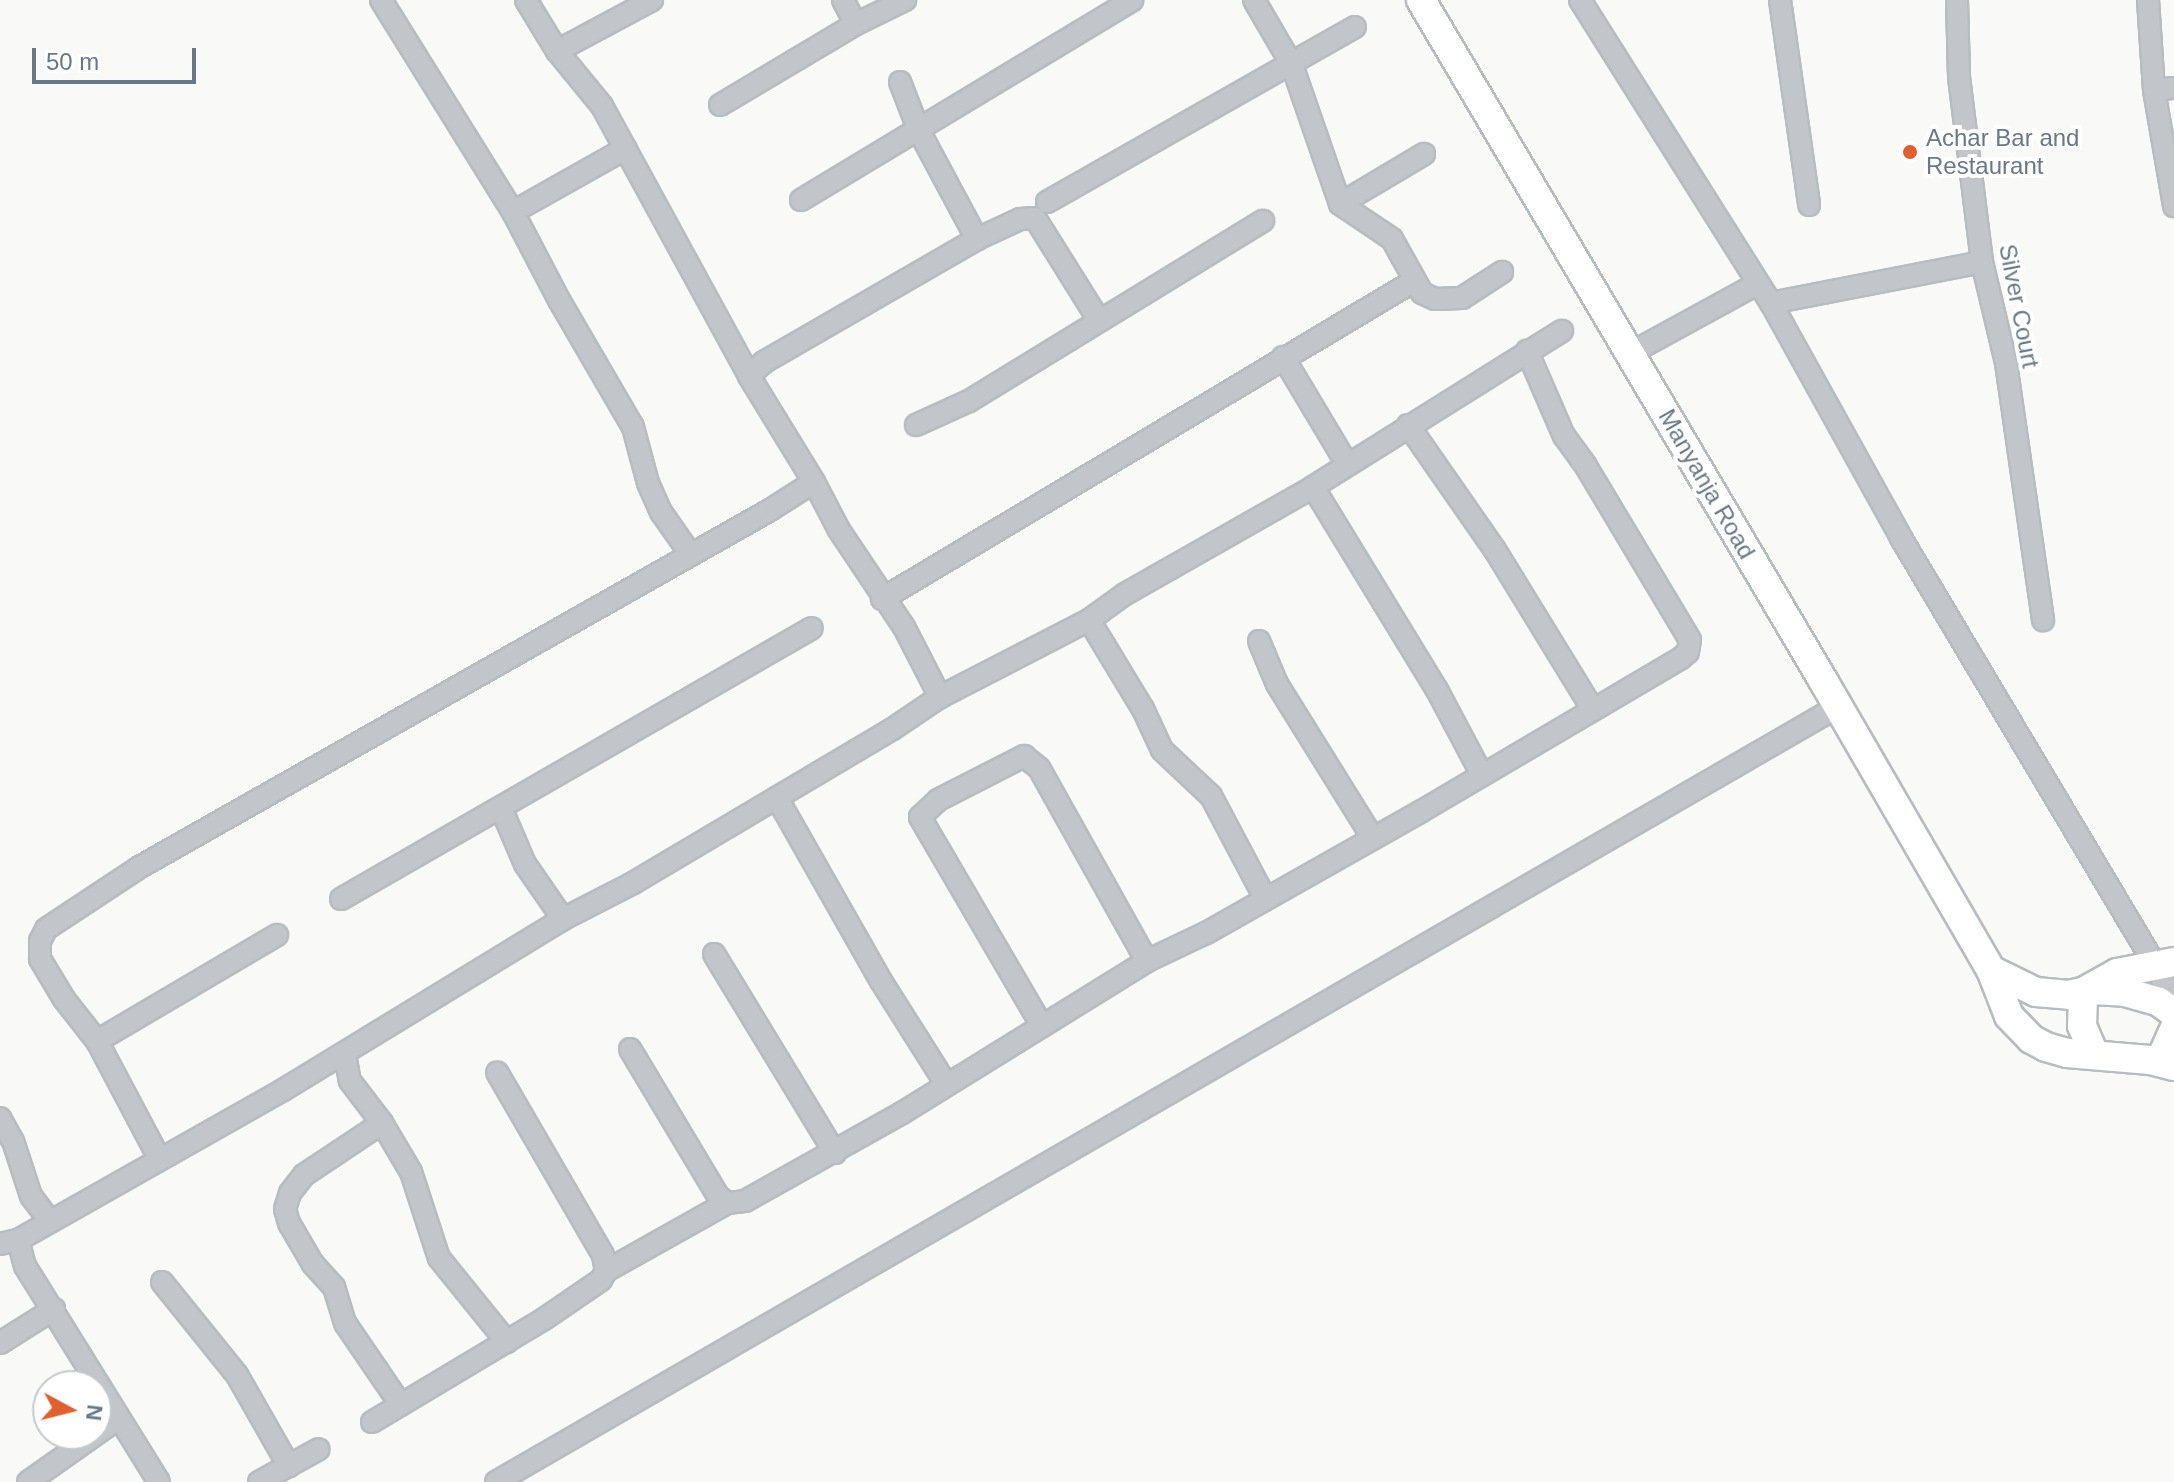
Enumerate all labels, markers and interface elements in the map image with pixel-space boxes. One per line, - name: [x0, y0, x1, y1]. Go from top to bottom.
- scale bar: [36, 32, 200, 82]
- text: 50 m: [46, 48, 99, 75]
- place label: Achar Bar and Restaurant: [1926, 124, 2079, 180]
- marker: Achar Bar and Restaurant: [1901, 143, 1919, 161]
- street label: Silver Court: [1993, 242, 2045, 370]
- street label: Manyanja Road: [1653, 404, 1761, 564]
- north arrow: [32, 1370, 112, 1450]
- text: N: [81, 1403, 108, 1422]

